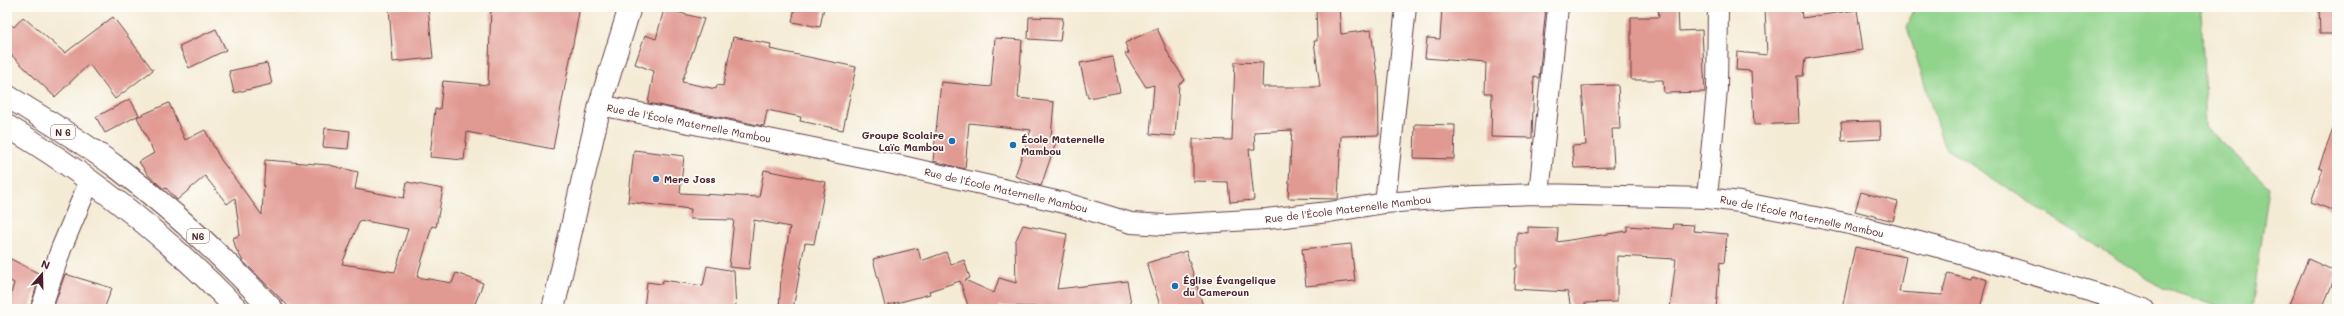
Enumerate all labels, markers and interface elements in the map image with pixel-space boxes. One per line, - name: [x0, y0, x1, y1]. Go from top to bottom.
- street label: Rue de l'École Maternelle Mambou: [606, 100, 772, 146]
- road number: N 6: [51, 125, 75, 139]
- place label: Groupe Scolaire Laïc Mambou: [862, 128, 944, 154]
- place label: École Maternelle Mambou: [1021, 132, 1105, 158]
- marker: Groupe Scolaire Laïc Mambou: [947, 136, 957, 146]
- marker: École Maternelle Mambou: [1008, 140, 1018, 150]
- street label: Rue de l'École Maternelle Mambou: [923, 164, 1089, 216]
- place label: Mere Joss: [664, 172, 716, 186]
- marker: Mere Joss: [651, 174, 661, 184]
- street label: Rue de l'École Maternelle Mambou: [1264, 192, 1432, 226]
- street label: Rue de l'École Maternelle Mambou: [1719, 192, 1885, 240]
- road number: N6: [187, 229, 209, 243]
- north arrow: [22, 254, 62, 294]
- text: N: [39, 256, 52, 273]
- place label: Église Évangelique du Cameroun: [1183, 273, 1276, 299]
- marker: Église Évangelique du Cameroun: [1170, 281, 1180, 291]

